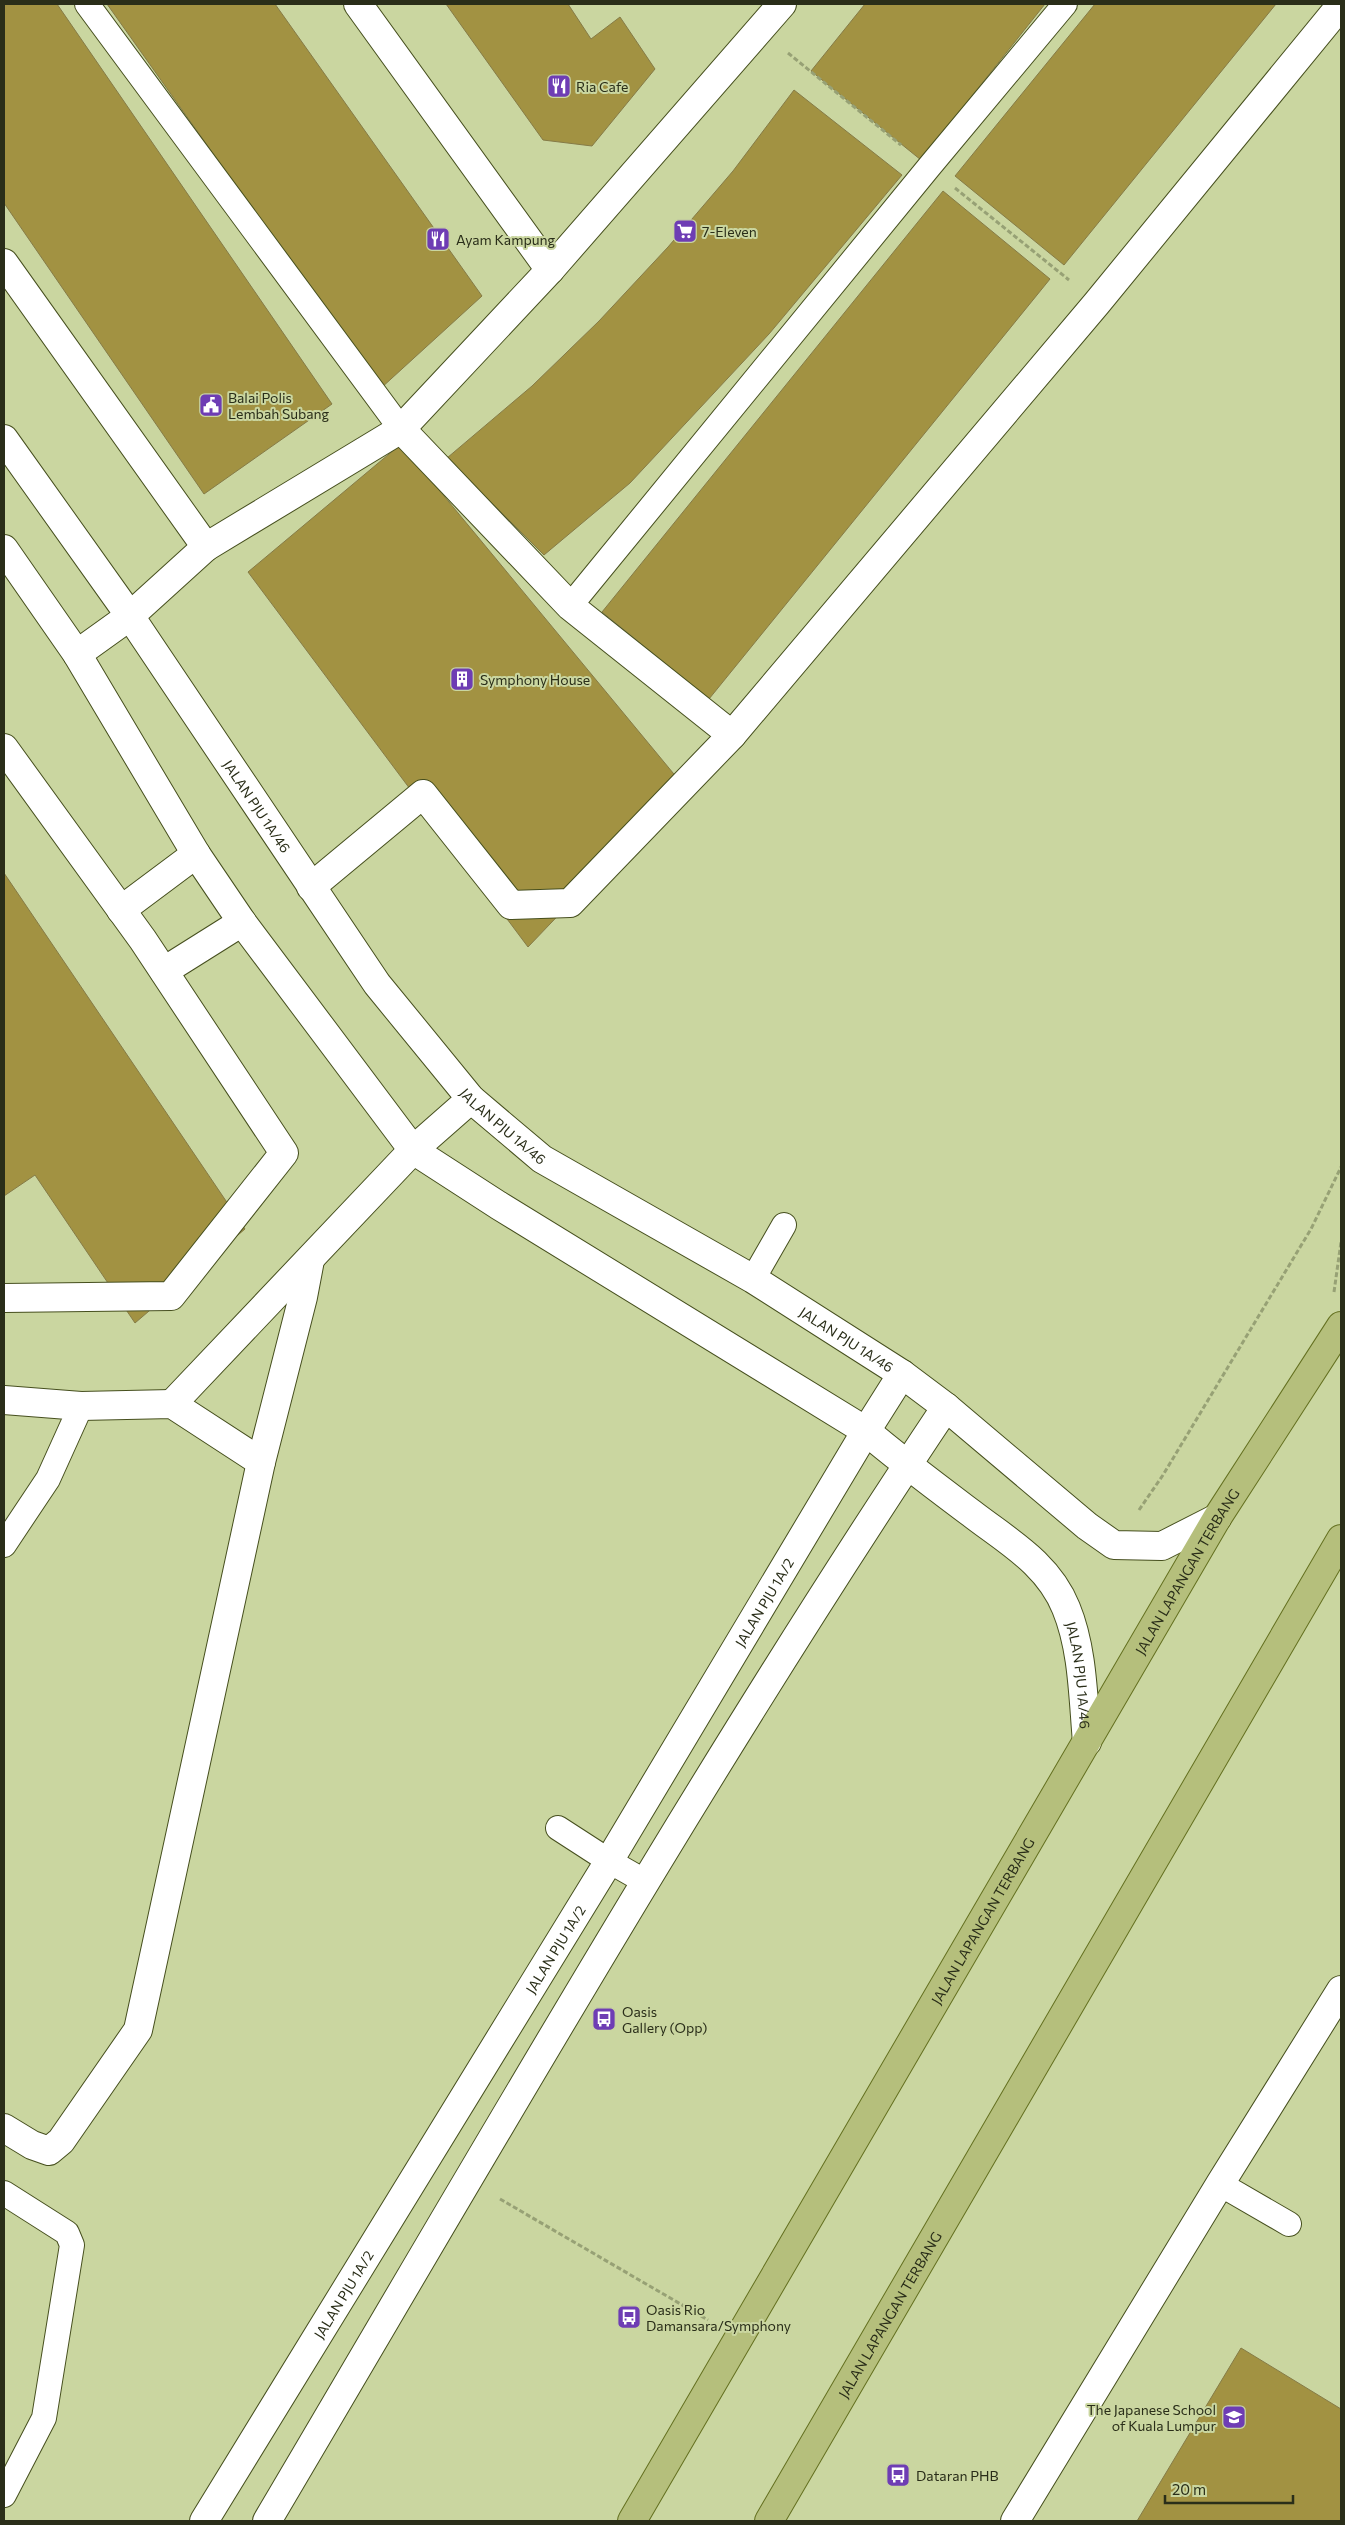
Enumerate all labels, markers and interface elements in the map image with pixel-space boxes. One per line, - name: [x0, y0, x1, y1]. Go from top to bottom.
- restaurant icon: Ria Cafe: [546, 73, 572, 99]
- place label: Ria Cafe: [576, 78, 628, 95]
- supermarket icon: 7-Eleven: [672, 218, 698, 244]
- place label: 7-Eleven: [702, 223, 757, 240]
- restaurant icon: Ayam Kampung: [425, 226, 451, 252]
- place label: Ayam Kampung: [456, 231, 556, 248]
- place label: Balai Polis Lembah Subang: [228, 389, 330, 422]
- public building icon: Balai Polis Lembah Subang: [198, 392, 224, 418]
- building icon: Symphony House: [449, 666, 475, 692]
- place label: Symphony House: [480, 671, 590, 688]
- street label: JALAN PJU 1A/46: [220, 756, 295, 856]
- street label: JALAN PJU 1A/46: [457, 1084, 550, 1168]
- street label: JALAN PJU 1A/46: [797, 1303, 897, 1375]
- street label: JALAN LAPANGAN TERBANG: [1131, 1485, 1243, 1657]
- street label: JALAN PJU 1A/2: [731, 1555, 797, 1649]
- street label: JALAN PJU 1A/46: [1063, 1619, 1094, 1729]
- street label: JALAN LAPANGAN TERBANG: [927, 1834, 1037, 2007]
- street label: JALAN PJU 1A/2: [522, 1902, 589, 1996]
- place label: Oasis Gallery (Opp): [622, 2003, 707, 2036]
- bus stop icon: Oasis Gallery (Opp): [591, 2006, 617, 2032]
- street label: JALAN LAPANGAN TERBANG: [834, 2228, 944, 2401]
- street label: JALAN PJU 1A/2: [310, 2247, 377, 2341]
- place label: Oasis Rio Damansara/Symphony: [646, 2301, 791, 2334]
- bus stop icon: Oasis Rio Damansara/Symphony: [616, 2304, 642, 2330]
- place label: The Japanese School of Kuala Lumpur: [1087, 2401, 1216, 2434]
- school or university icon: The Japanese School of Kuala Lumpur: [1221, 2404, 1247, 2430]
- bus stop icon: Dataran PHB: [885, 2462, 911, 2488]
- place label: Dataran PHB: [916, 2467, 999, 2484]
- scale bar: [1165, 2472, 1292, 2504]
- text: 20 m: [1172, 2480, 1206, 2498]

